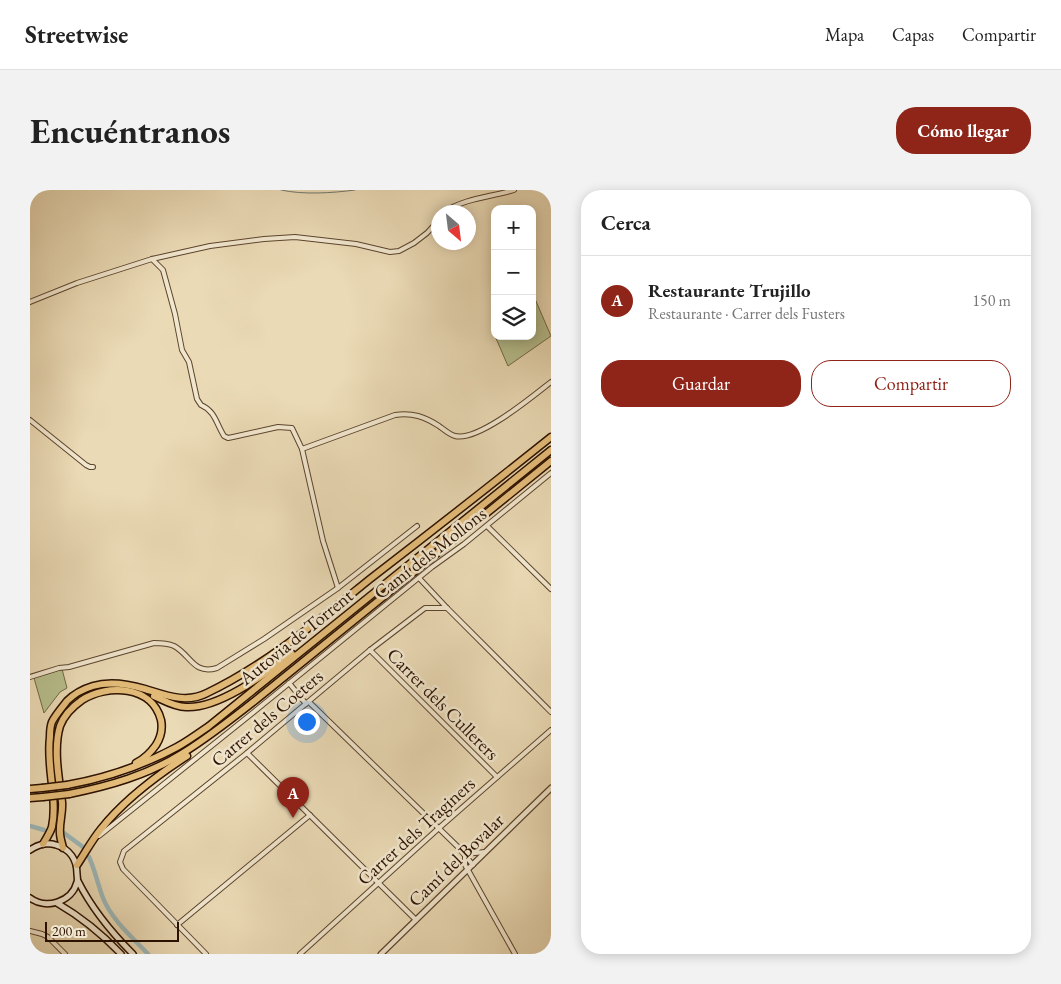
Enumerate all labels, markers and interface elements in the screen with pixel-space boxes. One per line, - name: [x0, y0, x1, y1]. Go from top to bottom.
- text: Streetwise: [25, 19, 128, 50]
- text: Mapa: [825, 23, 864, 46]
- text: Capas: [892, 23, 934, 46]
- text: Compartir: [962, 23, 1036, 46]
- button: Cómo llegar: [896, 107, 1031, 154]
- text: Encuéntranos: [30, 108, 230, 153]
- north arrow: [431, 205, 476, 250]
- map controls: [491, 205, 536, 340]
- button: +: [491, 205, 536, 250]
- text: Cerca: [601, 209, 651, 236]
- button: −: [491, 250, 536, 295]
- text: Restaurante Trujillo: [648, 278, 810, 303]
- text: A: [611, 290, 623, 311]
- text: 150 m: [972, 290, 1011, 311]
- button: layers: [491, 295, 536, 340]
- text: Restaurante · Carrer dels Fusters: [648, 303, 845, 324]
- button: Guardar: [601, 360, 801, 407]
- button: Compartir: [811, 360, 1011, 407]
- street label: Camí dels Mollons: [369, 501, 491, 605]
- street label: Autovia de Torrent: [233, 583, 358, 691]
- street label: Carrer dels Cullerers: [381, 642, 505, 766]
- street label: Carrer dels Coeters: [206, 664, 328, 772]
- your location: [294, 709, 320, 735]
- street label: Carrer dels Traginers: [352, 771, 480, 891]
- pin: A: [277, 777, 309, 818]
- street label: Camí del Bovalar: [403, 807, 510, 912]
- scale bar: [45, 919, 179, 942]
- text: 200 m: [52, 922, 86, 940]

